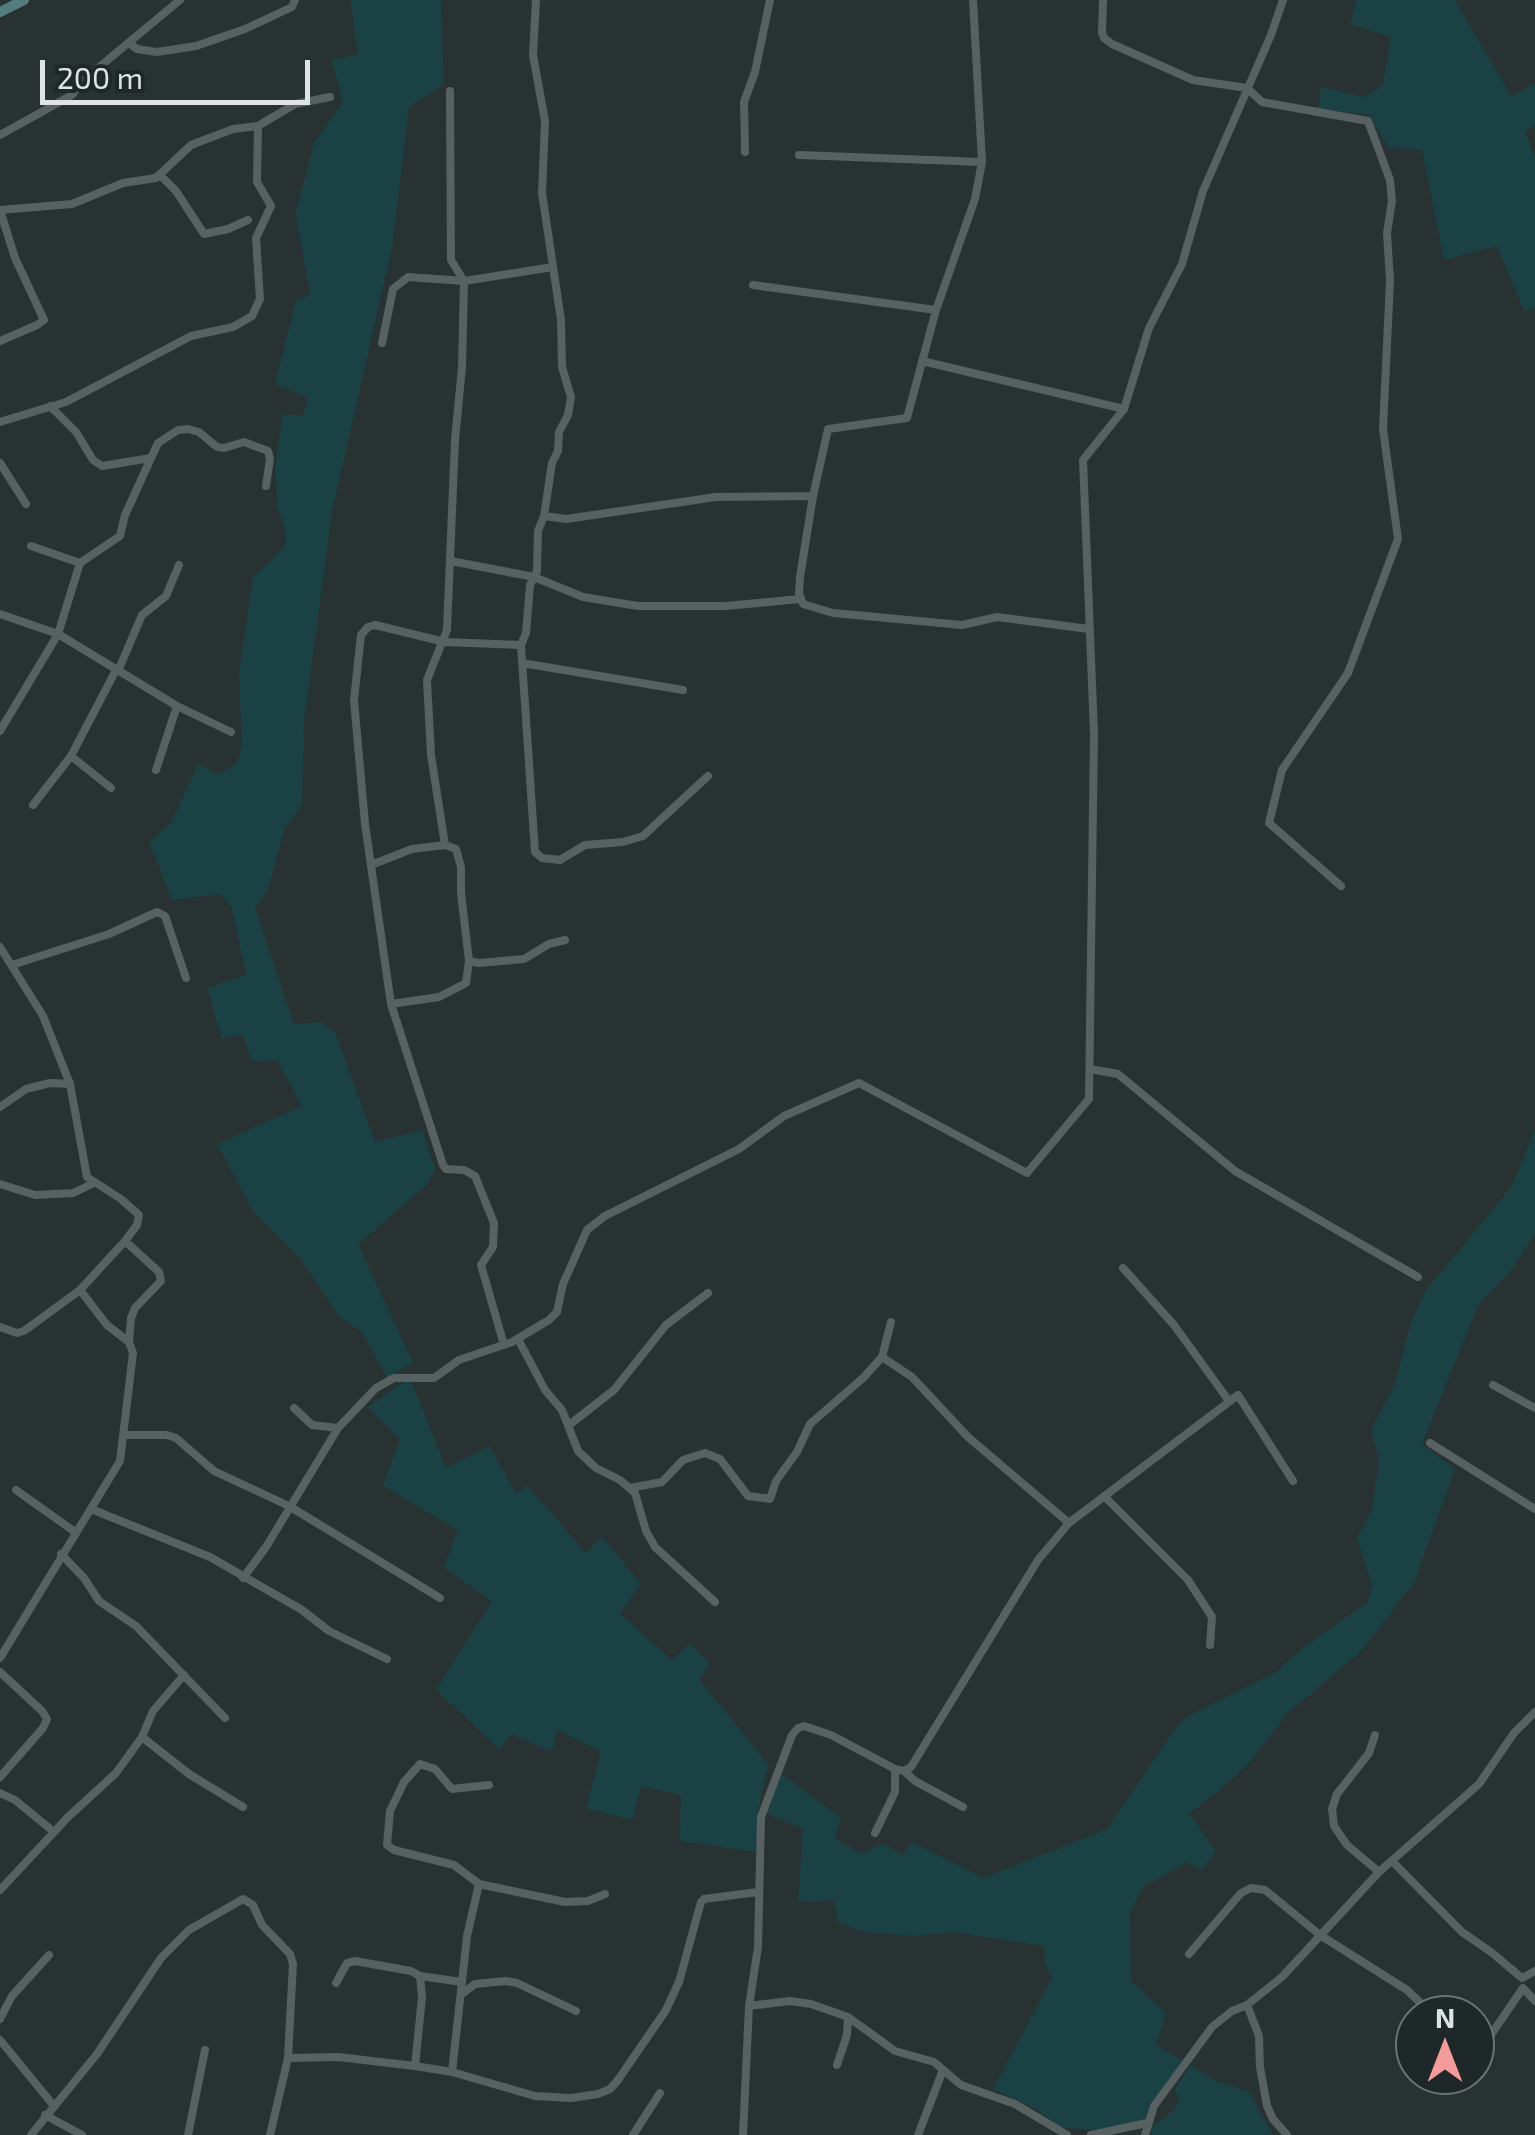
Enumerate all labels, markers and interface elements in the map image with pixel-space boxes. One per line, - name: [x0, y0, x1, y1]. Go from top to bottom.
- scale bar: [45, 40, 315, 102]
- text: 200 m: [57, 59, 143, 95]
- north arrow: [1395, 1995, 1495, 2095]
- text: N: [1435, 2000, 1455, 2034]

